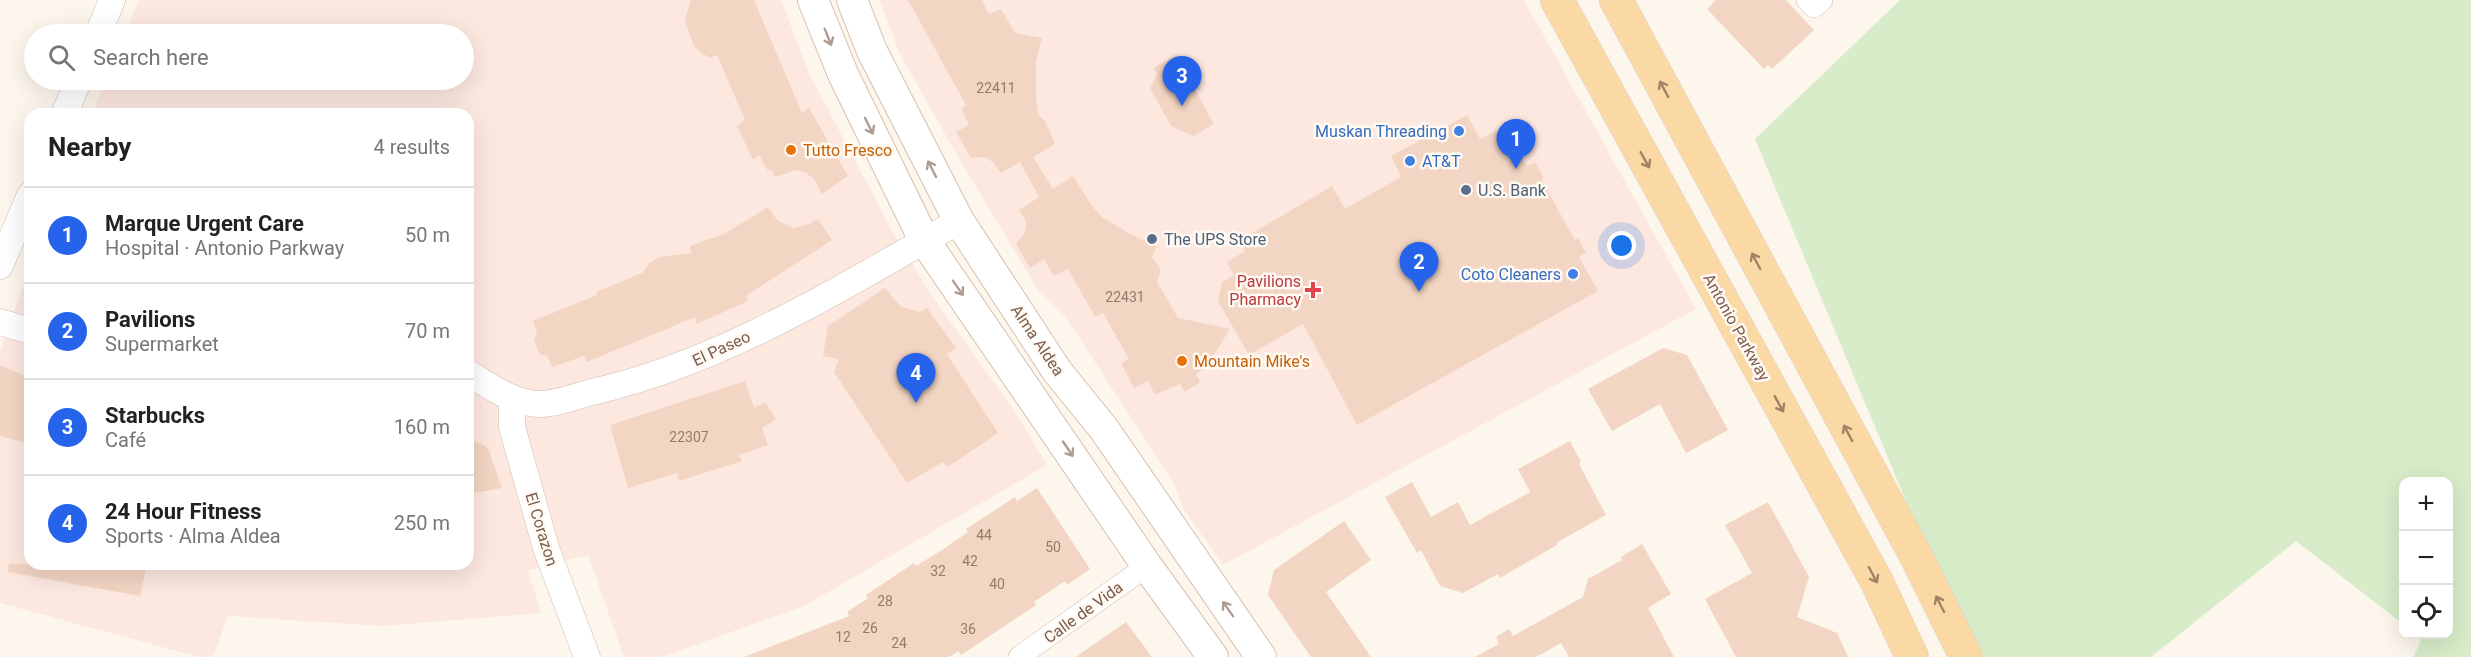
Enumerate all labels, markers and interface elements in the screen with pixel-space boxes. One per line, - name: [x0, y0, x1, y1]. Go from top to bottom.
- search box: [24, 24, 474, 90]
- one-way arrow: [823, 27, 834, 46]
- icon: search: [45, 41, 78, 74]
- text: Search here: [93, 45, 209, 70]
- pin: 3: [1162, 57, 1202, 106]
- house number: 22411: [976, 80, 1016, 96]
- one-way arrow: [1658, 81, 1670, 98]
- one-way arrow: [863, 117, 875, 135]
- pin: 1: [1496, 120, 1536, 169]
- place label: Muskan Threading: [1315, 122, 1447, 141]
- marker: Muskan Threading: [1452, 124, 1466, 138]
- text: Nearby: [48, 132, 131, 162]
- text: 4 results: [374, 135, 450, 159]
- place label: Tutto Fresco: [803, 141, 892, 160]
- marker: Tutto Fresco: [784, 143, 798, 157]
- one-way arrow: [1640, 150, 1651, 168]
- place label: AT&T: [1422, 152, 1461, 171]
- marker: AT&T: [1403, 154, 1417, 168]
- one-way arrow: [926, 160, 937, 178]
- place label: U.S. Bank: [1478, 181, 1547, 200]
- marker: U.S. Bank: [1459, 183, 1473, 197]
- text: Marque Urgent Care: [105, 211, 304, 236]
- text: 1: [62, 223, 73, 247]
- text: 50 m: [405, 223, 450, 247]
- place label: The UPS Store: [1164, 230, 1266, 249]
- your location: [1607, 231, 1636, 260]
- marker: The UPS Store: [1145, 232, 1159, 246]
- text: Hospital · Antonio Parkway: [105, 236, 344, 260]
- pin: 2: [1400, 242, 1438, 292]
- one-way arrow: [1750, 253, 1762, 270]
- place label: Coto Cleaners: [1461, 265, 1561, 284]
- marker: Coto Cleaners: [1566, 267, 1580, 281]
- street label: Antonio Parkway: [1699, 270, 1774, 385]
- place label: Pavilions Pharmacy: [1229, 272, 1301, 309]
- one-way arrow: [952, 280, 964, 296]
- marker: Pavilions Pharmacy: [1306, 283, 1320, 297]
- house number: 22431: [1105, 289, 1145, 305]
- street label: Alma Aldea: [1007, 301, 1068, 379]
- text: Pavilions: [105, 307, 195, 332]
- text: 2: [62, 319, 73, 343]
- text: 70 m: [405, 319, 450, 343]
- street label: El Paseo: [689, 327, 753, 370]
- text: Supermarket: [105, 332, 219, 356]
- place label: Mountain Mike's: [1194, 352, 1310, 371]
- pin: 4: [896, 354, 936, 403]
- marker: Mountain Mike's: [1175, 354, 1189, 368]
- one-way arrow: [1773, 395, 1785, 412]
- text: Starbucks: [105, 403, 205, 428]
- text: 3: [62, 415, 73, 439]
- text: 160 m: [394, 415, 450, 439]
- one-way arrow: [1842, 425, 1854, 442]
- text: Café: [105, 428, 146, 452]
- house number: 22307: [669, 429, 709, 445]
- one-way arrow: [1062, 440, 1074, 457]
- map controls: [2399, 477, 2453, 639]
- button: +: [2399, 477, 2453, 531]
- street label: El Corazon: [521, 490, 562, 568]
- text: 24 Hour Fitness: [105, 499, 262, 524]
- text: 4: [62, 511, 73, 535]
- text: 250 m: [394, 511, 450, 535]
- text: Sports · Alma Aldea: [105, 524, 281, 548]
- house number: 44: [976, 527, 992, 543]
- button: −: [2399, 531, 2453, 585]
- house number: 50: [1045, 539, 1061, 555]
- house number: 42: [962, 553, 978, 569]
- house number: 32: [930, 563, 946, 579]
- one-way arrow: [1867, 566, 1879, 583]
- house number: 40: [989, 576, 1005, 592]
- street label: Calle de Vida: [1040, 577, 1126, 647]
- button: locate: [2399, 585, 2453, 639]
- house number: 28: [877, 593, 893, 609]
- one-way arrow: [1934, 596, 1945, 614]
- one-way arrow: [1222, 602, 1234, 618]
- house number: 26: [862, 620, 878, 636]
- house number: 36: [960, 621, 976, 637]
- house number: 12: [835, 629, 851, 645]
- house number: 24: [891, 635, 907, 651]

